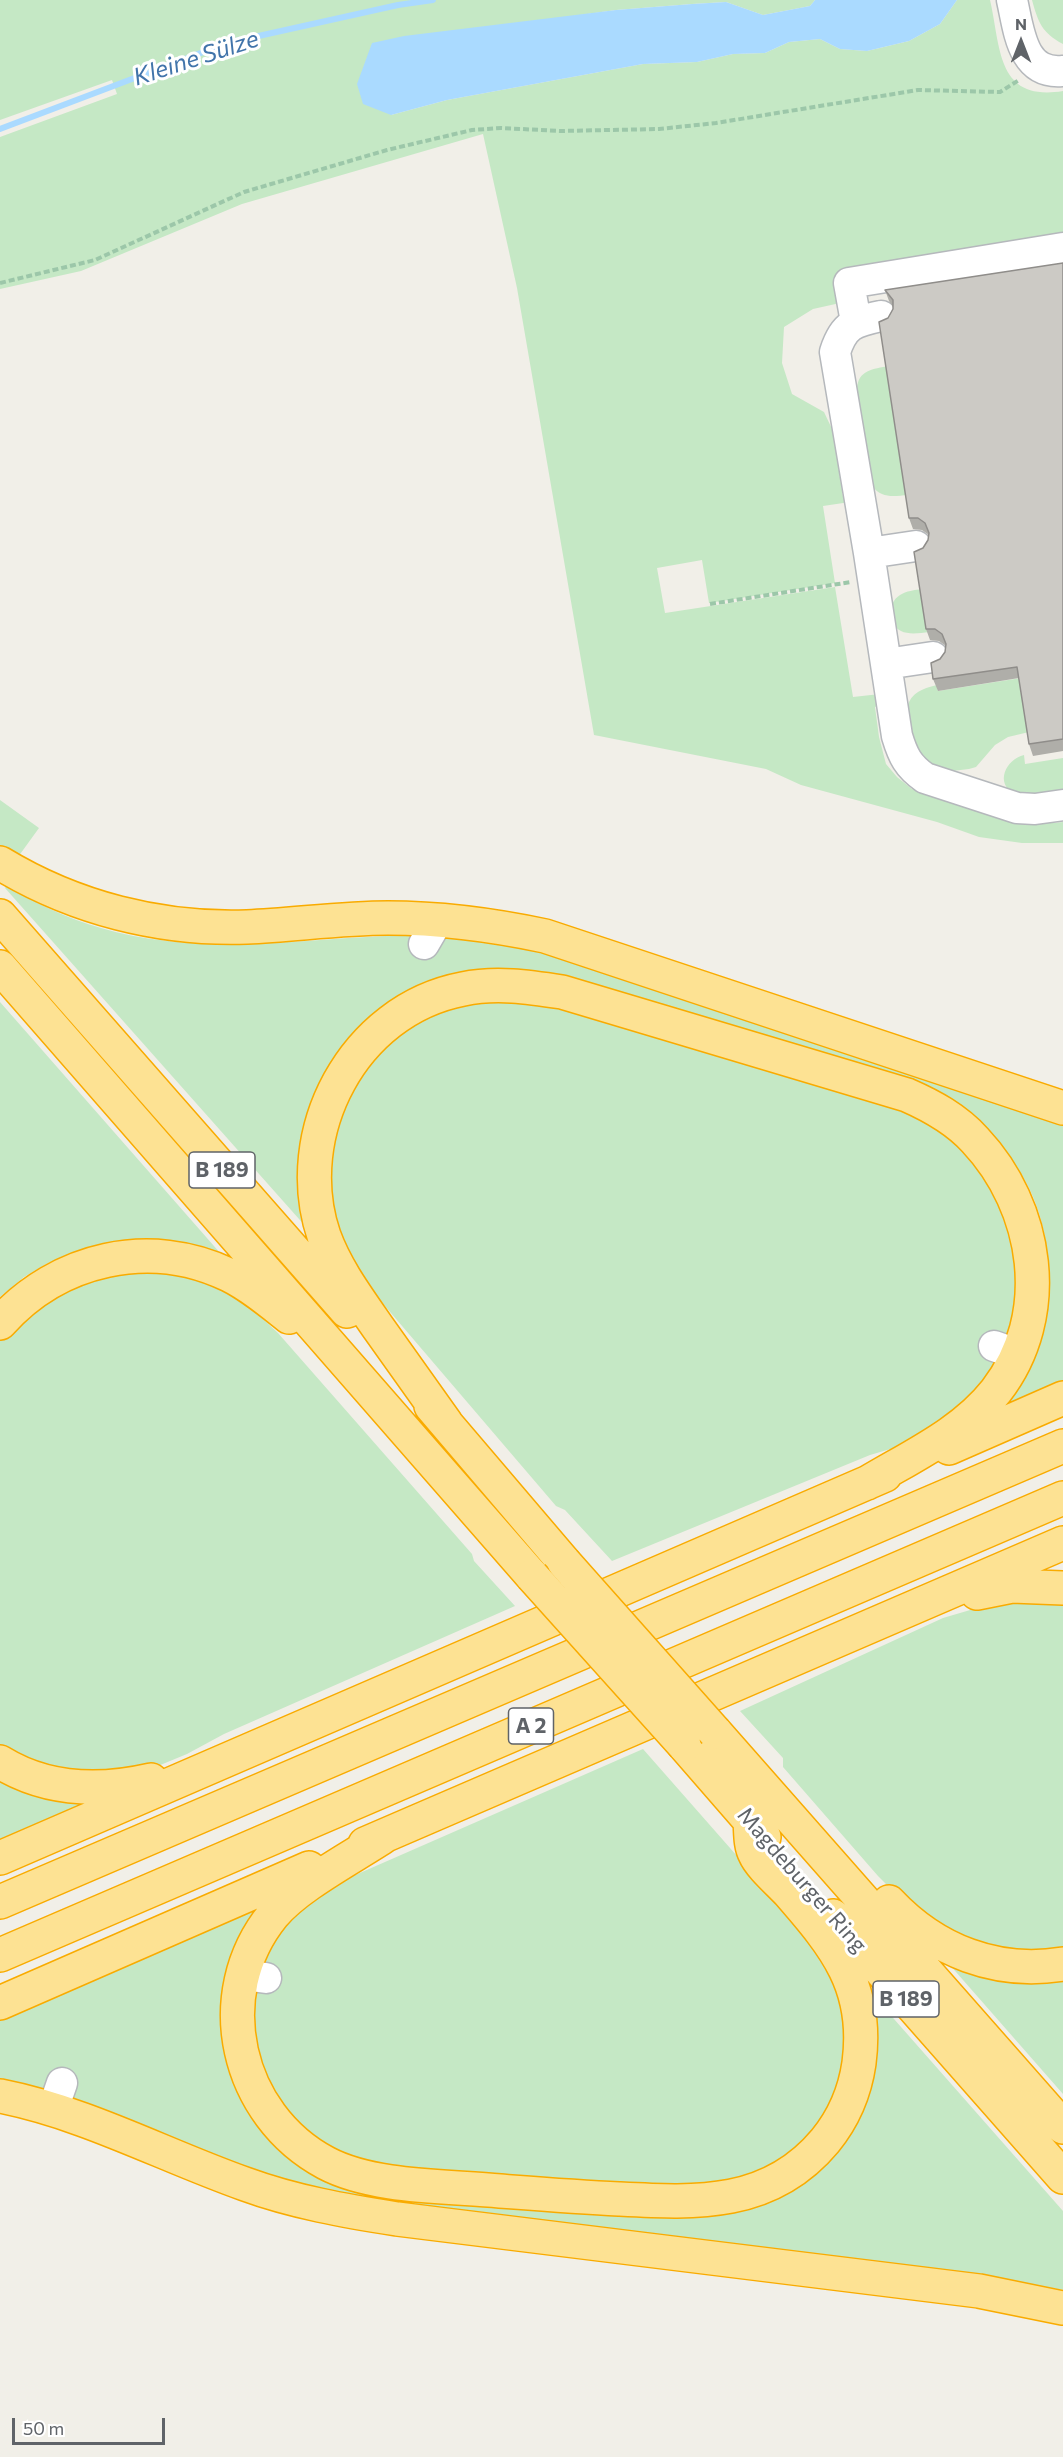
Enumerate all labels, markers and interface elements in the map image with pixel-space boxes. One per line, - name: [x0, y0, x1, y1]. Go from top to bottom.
- north arrow: [991, 12, 1051, 72]
- text: N: [1015, 14, 1027, 33]
- water label: Kleine Sülze: [130, 24, 262, 92]
- road number: B 189: [189, 1152, 255, 1188]
- road number: A 2: [508, 1708, 554, 1744]
- street label: Magdeburger Ring: [732, 1802, 872, 1958]
- road number: B 189: [873, 1981, 939, 2017]
- scale bar: [15, 2406, 168, 2444]
- text: 50 m: [23, 2417, 64, 2439]

